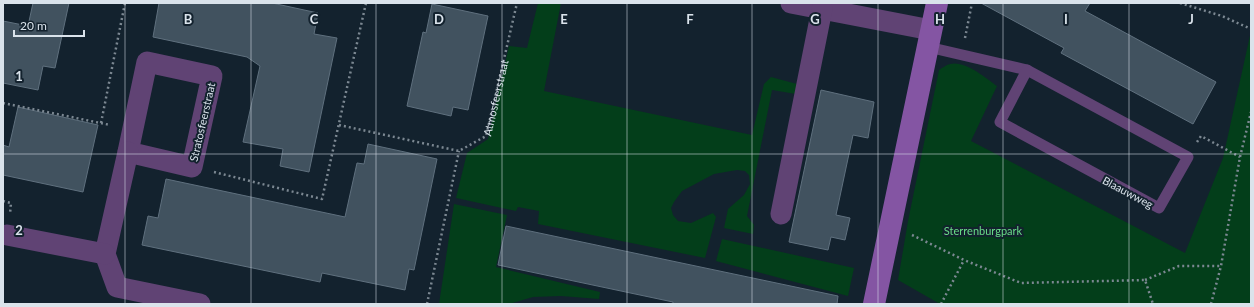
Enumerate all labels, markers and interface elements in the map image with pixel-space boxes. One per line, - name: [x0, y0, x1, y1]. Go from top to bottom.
- text: B: [184, 11, 193, 27]
- text: C: [310, 11, 319, 27]
- text: D: [434, 11, 444, 27]
- text: E: [560, 11, 568, 27]
- text: F: [686, 11, 694, 27]
- text: G: [810, 11, 820, 27]
- text: H: [935, 11, 945, 27]
- text: I: [1064, 11, 1068, 27]
- text: J: [1188, 11, 1194, 27]
- scale bar: [14, 12, 84, 38]
- text: 20 m: [20, 18, 47, 33]
- street label: Atmosfeerstraat: [480, 58, 510, 137]
- text: 1: [15, 68, 23, 84]
- street label: Stratosfeerstraat: [187, 81, 217, 163]
- street label: Blaauwweg: [1100, 173, 1156, 211]
- text: 2: [15, 222, 23, 238]
- park label: Sterrenburgpark: [944, 224, 1023, 237]

